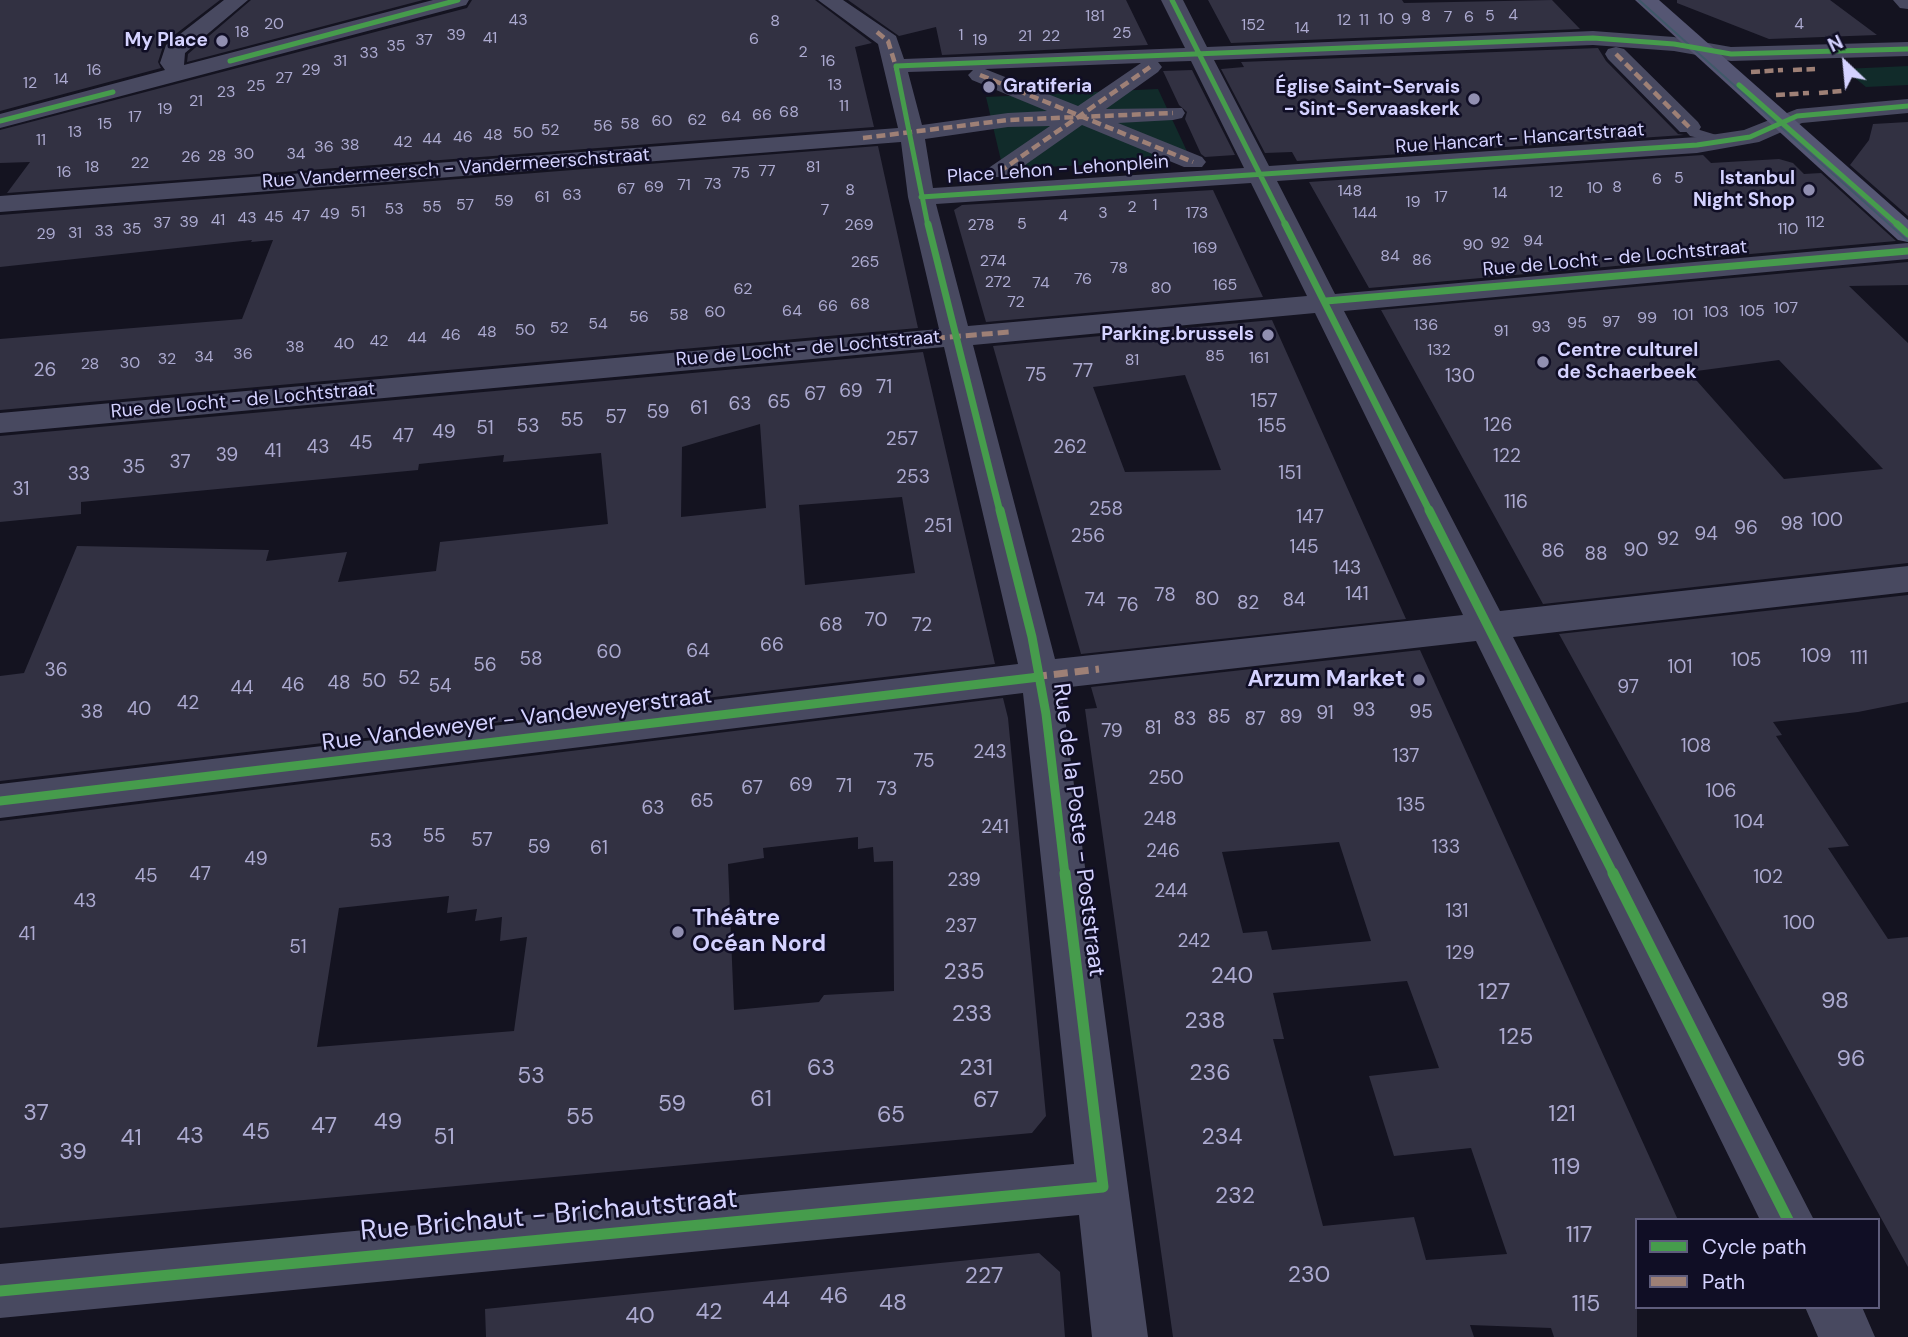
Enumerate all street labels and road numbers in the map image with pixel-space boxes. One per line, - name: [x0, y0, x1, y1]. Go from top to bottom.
- street label: Rue Hancart - Hancartstraat: [1395, 119, 1645, 159]
- street label: Rue Vandermeersch - Vandermeerschstraat: [261, 144, 651, 194]
- street label: Place Lehon - Lehonplein: [946, 151, 1170, 189]
- street label: Rue de Locht - de Lochtstraat: [1482, 236, 1748, 282]
- street label: Rue de Locht - de Lochtstraat: [675, 326, 941, 372]
- street label: Rue de Locht - de Lochtstraat: [110, 378, 376, 424]
- street label: Rue Vandeweyer - Vandeweyerstraat: [320, 682, 714, 758]
- street label: Rue de la Poste - Poststraat: [1046, 682, 1110, 978]
- street label: Rue Brichaut - Brichautstraat: [359, 1183, 739, 1249]

